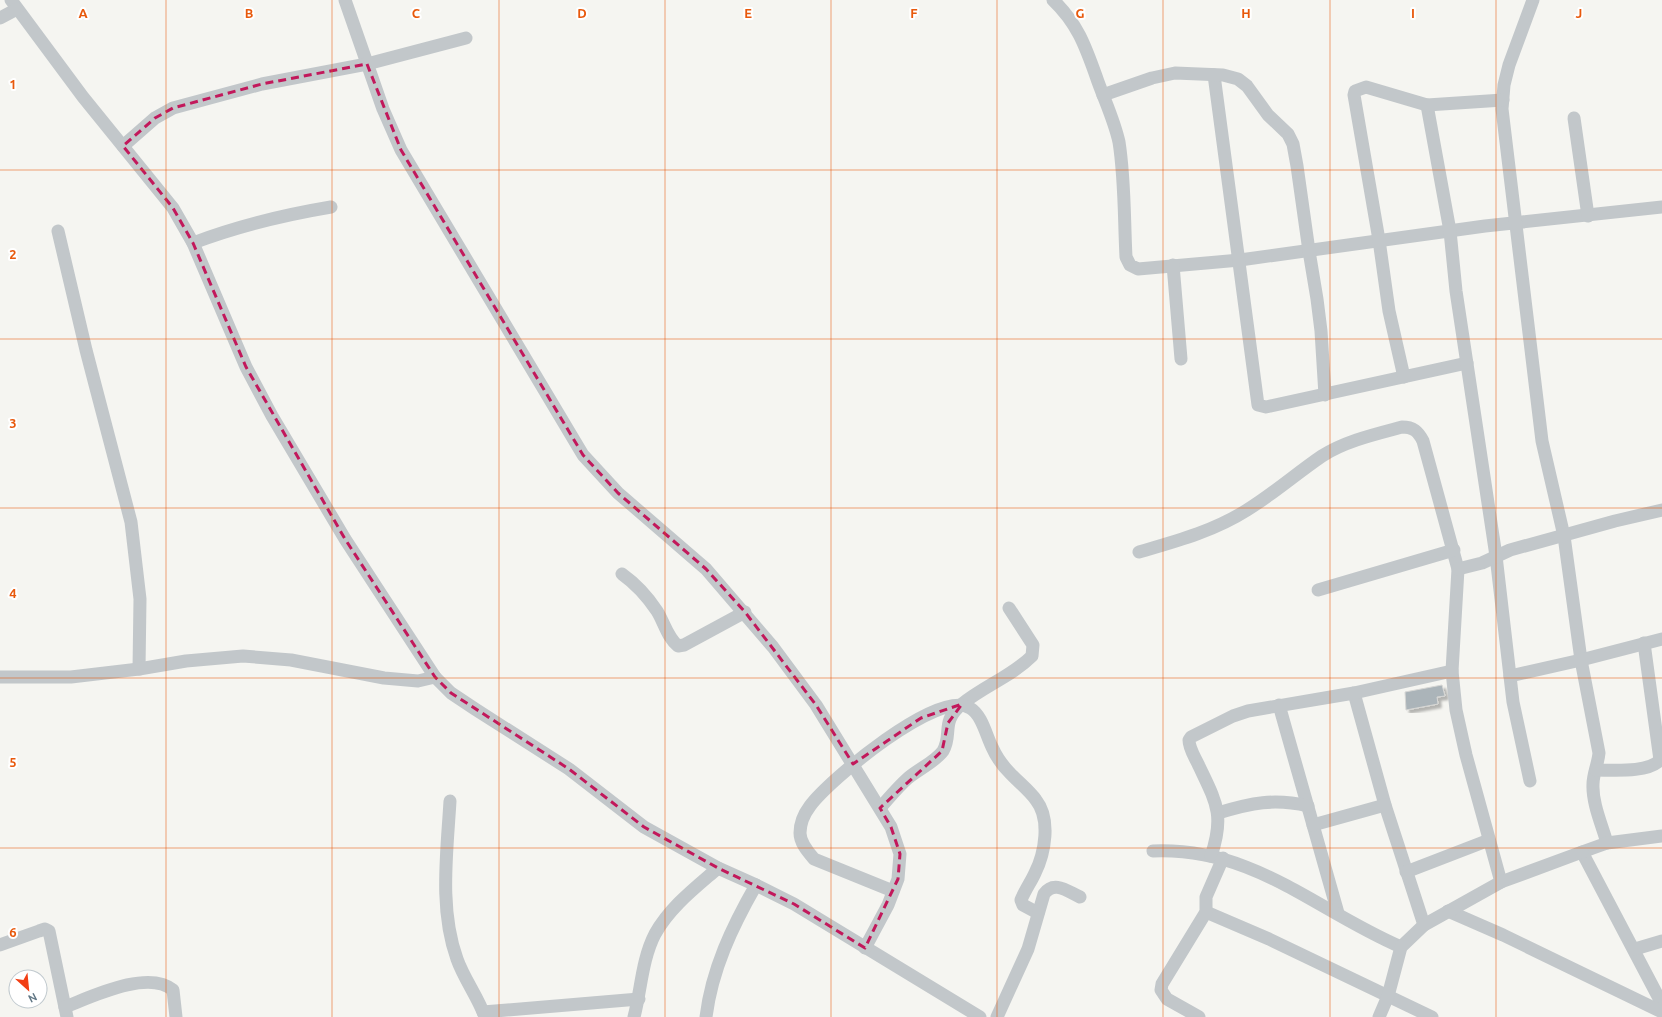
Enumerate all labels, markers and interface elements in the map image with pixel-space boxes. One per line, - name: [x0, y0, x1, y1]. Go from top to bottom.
- text: A: [78, 6, 88, 20]
- text: B: [245, 6, 254, 20]
- text: C: [412, 6, 421, 20]
- text: D: [577, 6, 587, 20]
- text: E: [744, 6, 752, 20]
- text: F: [910, 6, 918, 20]
- text: G: [1076, 6, 1085, 20]
- text: H: [1241, 6, 1251, 20]
- text: I: [1411, 6, 1415, 20]
- text: J: [1576, 6, 1582, 20]
- text: 1: [9, 77, 17, 91]
- text: 2: [9, 247, 17, 261]
- text: 3: [9, 416, 17, 430]
- text: 4: [9, 586, 17, 600]
- text: 5: [9, 755, 17, 769]
- text: 6: [9, 925, 17, 939]
- north arrow: [8, 969, 48, 1009]
- text: N: [26, 991, 39, 1005]

